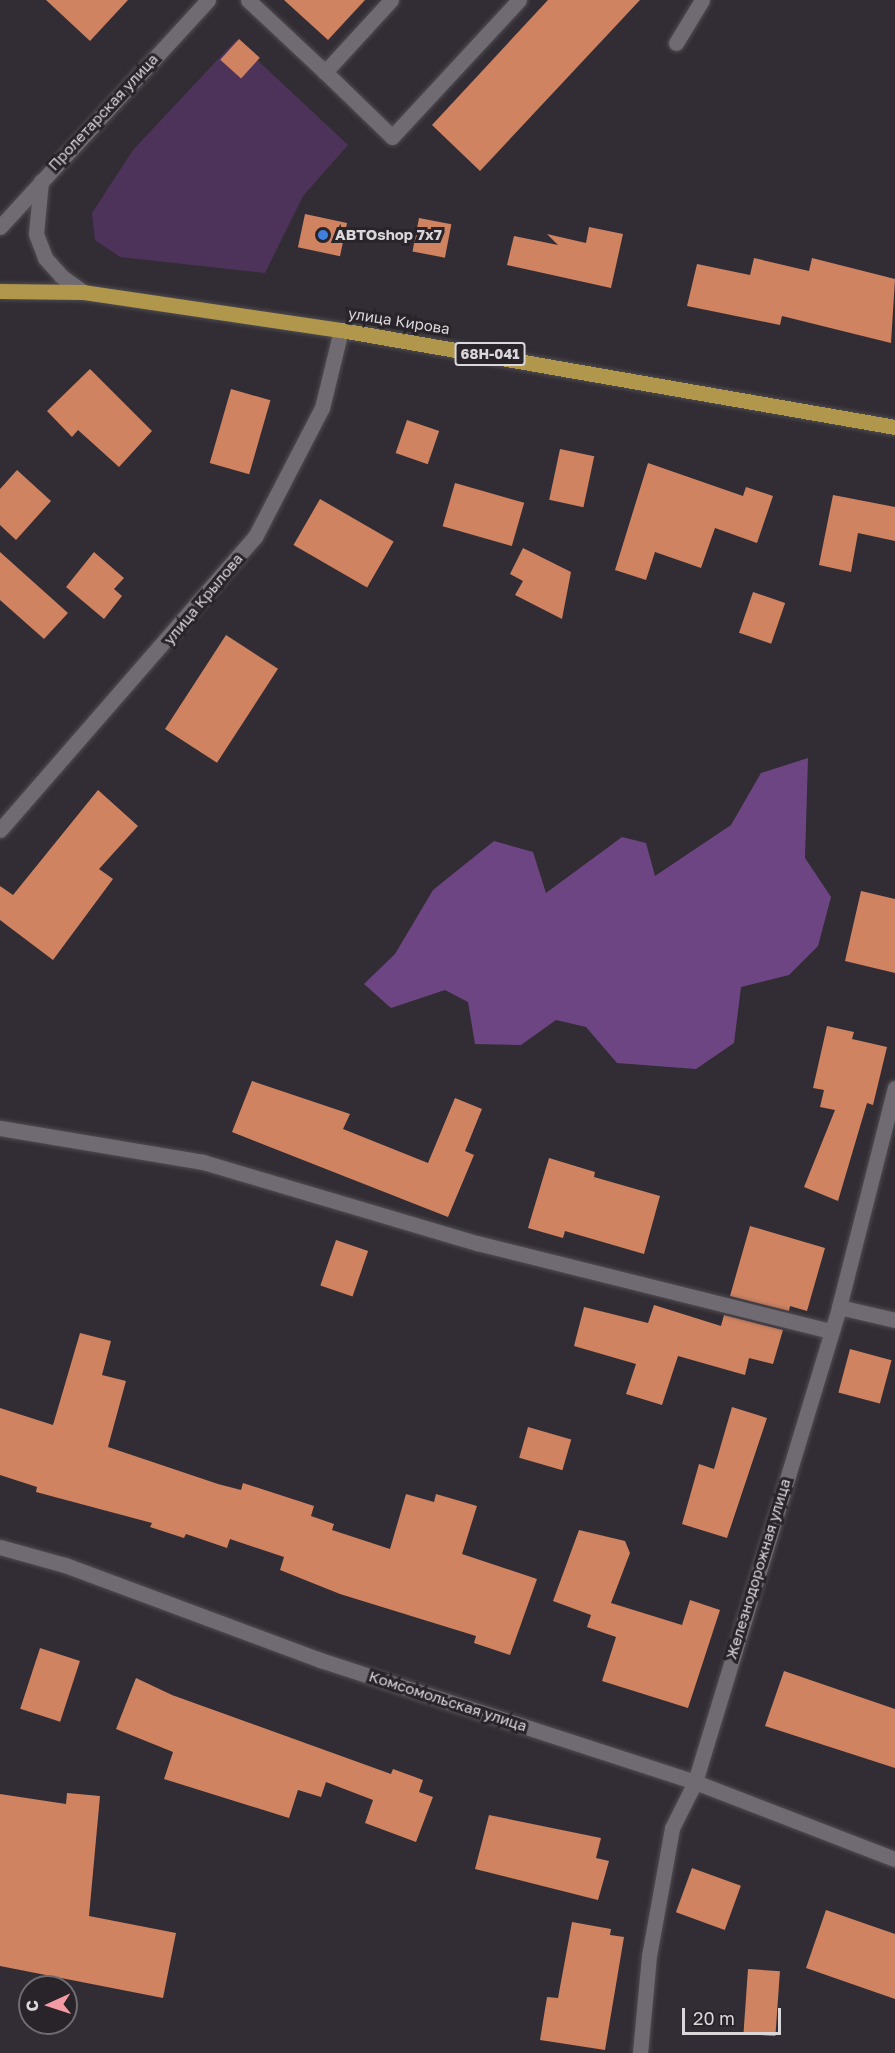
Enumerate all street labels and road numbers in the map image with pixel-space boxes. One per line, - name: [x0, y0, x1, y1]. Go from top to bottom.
- street label: Пролетарская улица: [44, 50, 162, 174]
- street label: улица Кирова: [347, 304, 451, 338]
- road number: 68Н-041: [454, 343, 526, 365]
- street label: улица Крылова: [160, 550, 246, 648]
- street label: Железнодорожная улица: [722, 1477, 794, 1661]
- street label: Комсомольская улица: [367, 1667, 529, 1735]

